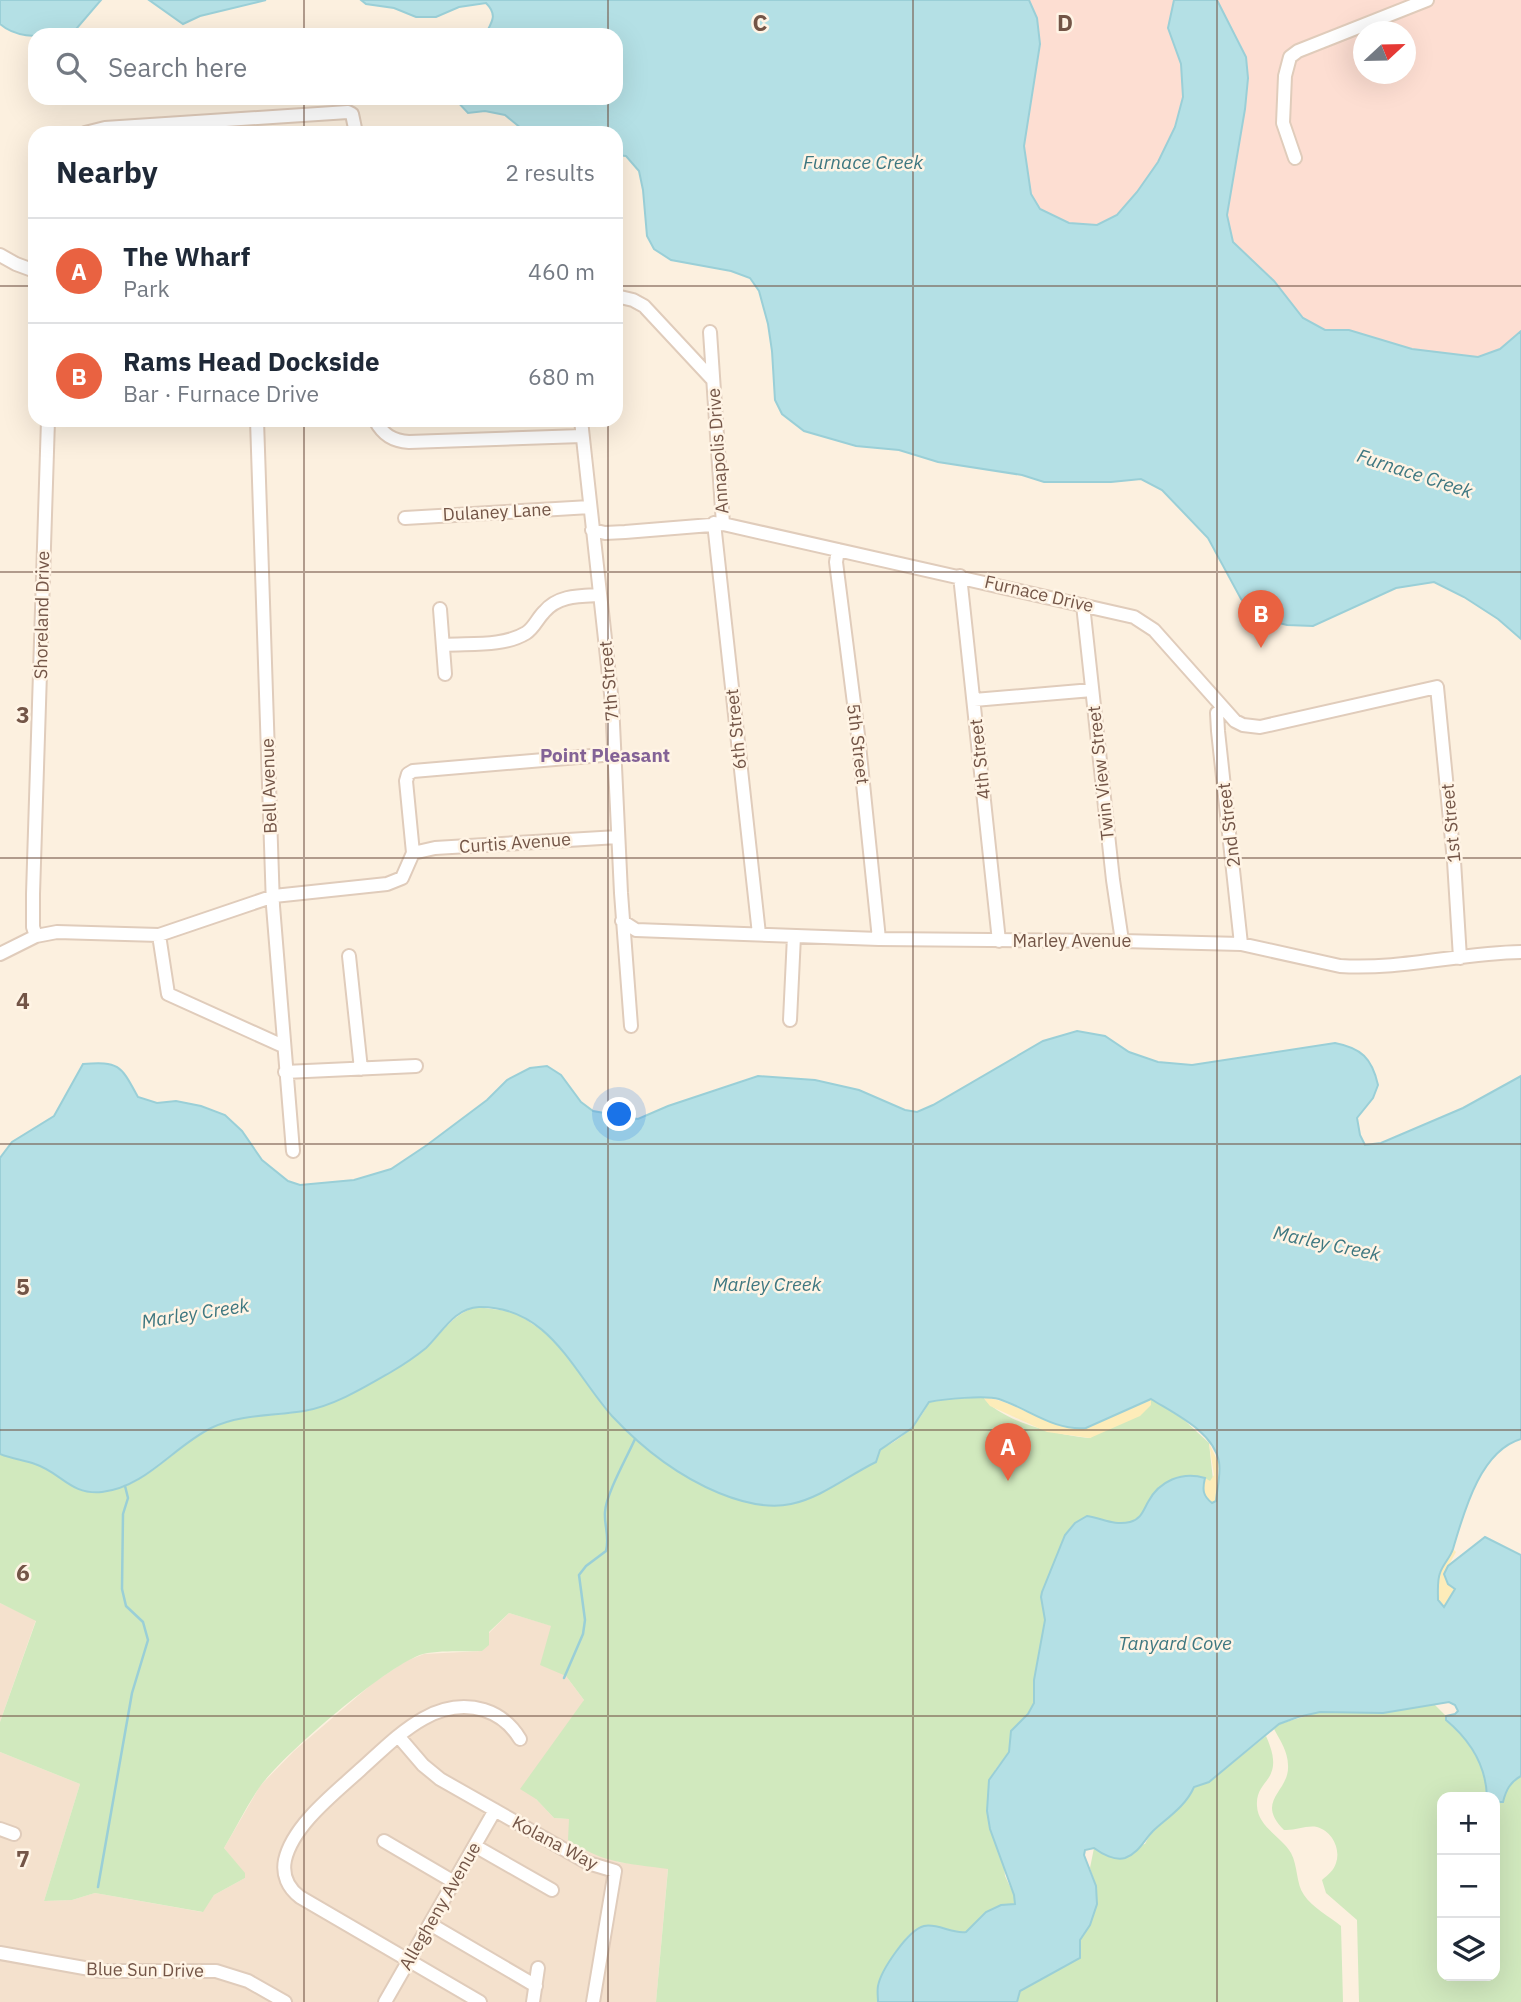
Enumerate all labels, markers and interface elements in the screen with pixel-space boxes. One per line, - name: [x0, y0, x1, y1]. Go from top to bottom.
- text: C: [753, 7, 768, 37]
- text: D: [1057, 7, 1073, 37]
- north arrow: [1353, 21, 1416, 84]
- search box: [28, 28, 623, 105]
- icon: search: [52, 48, 90, 86]
- text: Search here: [108, 50, 247, 84]
- water label: Furnace Creek: [803, 150, 924, 174]
- text: Nearby: [56, 152, 158, 191]
- text: 2 results: [505, 157, 595, 187]
- text: The Wharf: [123, 239, 250, 273]
- text: A: [71, 256, 87, 286]
- text: 460 m: [528, 256, 595, 286]
- text: Park: [123, 273, 170, 303]
- text: Rams Head Dockside: [123, 344, 380, 378]
- text: B: [71, 361, 87, 391]
- text: 680 m: [528, 361, 595, 391]
- text: Bar · Furnace Drive: [123, 378, 319, 408]
- street label: Annapolis Drive: [702, 387, 733, 515]
- water label: Furnace Creek: [1354, 443, 1477, 503]
- street label: Dulaney Lane: [442, 497, 552, 526]
- street label: Shoreland Drive: [29, 551, 54, 679]
- street label: Furnace Drive: [982, 570, 1096, 617]
- pin: B: [1238, 590, 1284, 648]
- street label: 7th Street: [594, 640, 623, 722]
- street label: 6th Street: [720, 688, 751, 771]
- text: 3: [16, 699, 30, 729]
- street label: 5th Street: [842, 702, 875, 786]
- street label: Twin View Street: [1082, 705, 1119, 841]
- street label: 4th Street: [964, 718, 995, 801]
- street label: Bell Avenue: [255, 738, 282, 834]
- district label: Point Pleasant: [540, 743, 670, 767]
- street label: 2nd Street: [1212, 781, 1245, 869]
- street label: 1st Street: [1436, 782, 1465, 864]
- street label: Curtis Avenue: [458, 827, 572, 858]
- street label: Marley Avenue: [1013, 929, 1132, 952]
- text: 4: [16, 985, 30, 1015]
- your location: [602, 1097, 636, 1131]
- water label: Marley Creek: [1271, 1220, 1384, 1266]
- text: 5: [16, 1271, 30, 1301]
- water label: Marley Creek: [713, 1272, 823, 1296]
- water label: Marley Creek: [139, 1292, 252, 1333]
- pin: A: [985, 1423, 1031, 1481]
- text: 6: [16, 1557, 30, 1587]
- water label: Tanyard Cove: [1118, 1631, 1232, 1655]
- map controls: [1437, 1792, 1500, 1981]
- button: +: [1437, 1792, 1500, 1855]
- street label: Kolana Way: [508, 1810, 602, 1875]
- street label: Allegheny Avenue: [394, 1837, 486, 1974]
- text: 7: [16, 1843, 30, 1873]
- button: −: [1437, 1855, 1500, 1918]
- button: layers: [1437, 1918, 1500, 1981]
- street label: Blue Sun Drive: [86, 1957, 204, 1982]

